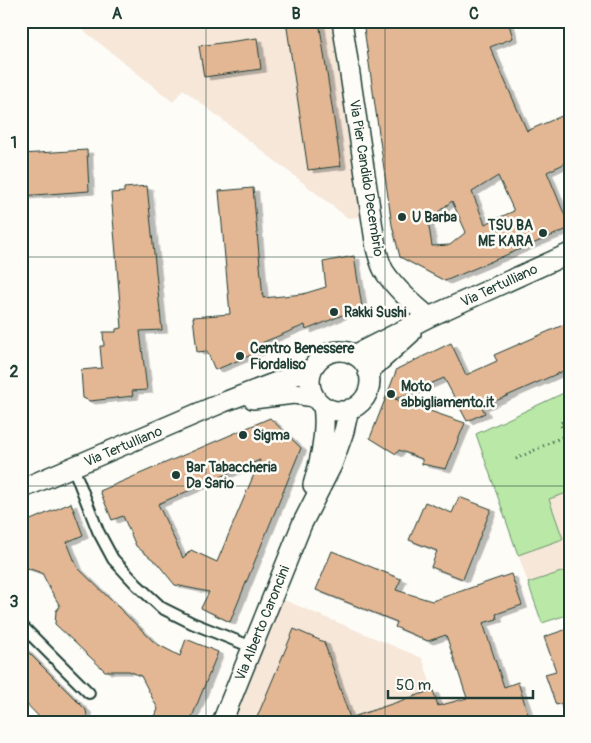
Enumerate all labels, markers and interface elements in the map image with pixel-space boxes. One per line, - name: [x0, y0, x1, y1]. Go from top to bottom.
- text: A: [112, 4, 123, 24]
- text: B: [291, 4, 301, 24]
- text: C: [469, 4, 479, 24]
- street label: Via Pier Candido Decembrio: [346, 98, 387, 258]
- text: 1: [11, 133, 17, 153]
- place label: U Barba: [412, 209, 458, 226]
- marker: U Barba: [396, 211, 408, 223]
- place label: TSU BA ME KARA: [478, 217, 533, 250]
- marker: TSU BA ME KARA: [537, 227, 549, 239]
- street label: Via Tertulliano: [458, 260, 541, 311]
- place label: Rakki Sushi: [344, 304, 407, 321]
- marker: Rakki Sushi: [328, 306, 340, 318]
- place label: Centro Benessere Fiordaliso: [250, 340, 355, 373]
- marker: Centro Benessere Fiordaliso: [234, 350, 246, 362]
- text: 2: [10, 362, 19, 382]
- place label: Moto abbigliamento.it: [401, 378, 495, 411]
- marker: Moto abbigliamento.it: [385, 388, 397, 400]
- street label: Via Tertulliano: [82, 422, 165, 470]
- place label: Sigma: [253, 427, 290, 444]
- marker: Sigma: [237, 429, 249, 441]
- place label: Bar Tabaccheria Da Sario: [186, 459, 277, 492]
- marker: Bar Tabaccheria Da Sario: [170, 469, 182, 481]
- street label: Via Alberto Caroncini: [232, 563, 294, 683]
- text: 3: [10, 592, 19, 612]
- scale bar: [388, 668, 534, 700]
- text: 50 m: [396, 676, 431, 695]

